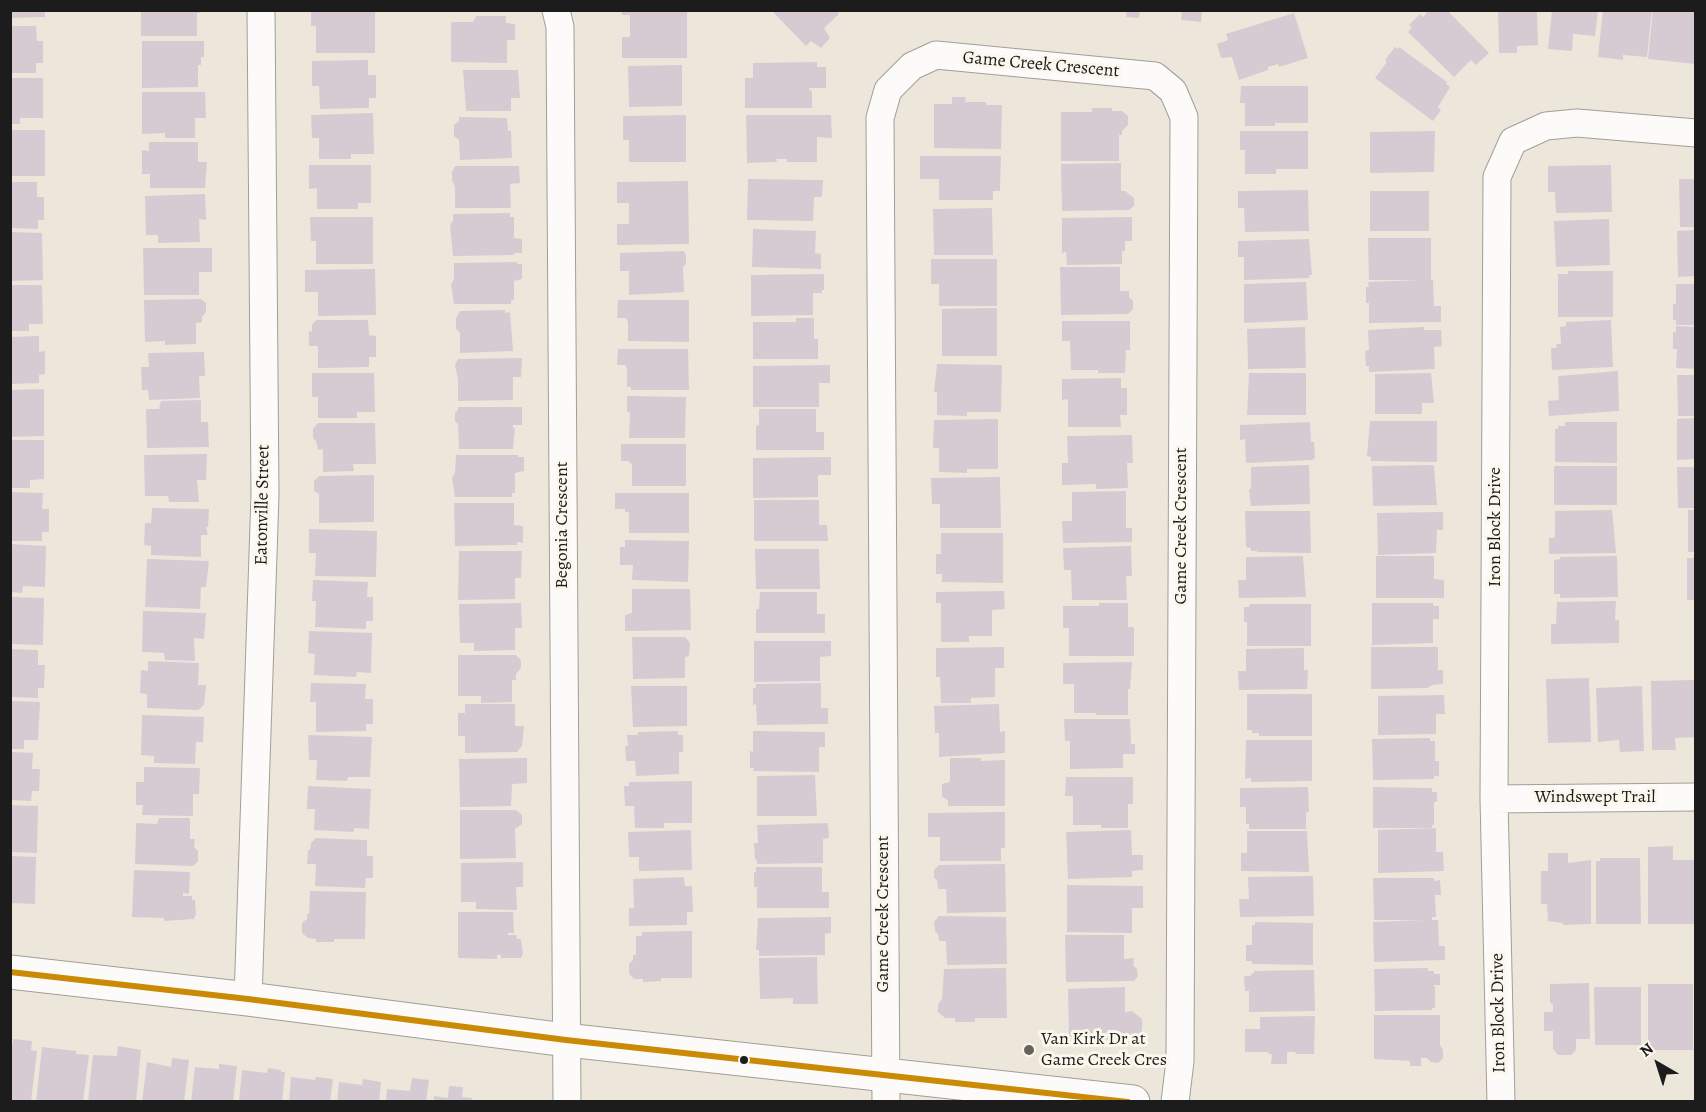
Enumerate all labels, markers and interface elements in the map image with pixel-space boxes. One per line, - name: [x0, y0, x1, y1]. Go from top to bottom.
- street label: Game Creek Crescent: [962, 47, 1120, 83]
- street label: Eatonville Street: [251, 444, 275, 566]
- street label: Game Creek Crescent: [1171, 447, 1193, 605]
- street label: Begonia Crescent: [552, 461, 574, 589]
- street label: Iron Block Drive: [1485, 467, 1507, 587]
- street label: Windswept Trail: [1534, 787, 1656, 809]
- street label: Game Creek Crescent: [873, 835, 895, 993]
- street label: Iron Block Drive: [1487, 953, 1511, 1073]
- place label: Van Kirk Dr at Game Creek Cres: [1041, 1029, 1167, 1072]
- north arrow: [1628, 1034, 1688, 1094]
- text: N: [1635, 1038, 1658, 1062]
- marker: Van Kirk Dr at Game Creek Cres: [1022, 1043, 1036, 1057]
- unlabelled marker: [738, 1054, 750, 1066]

